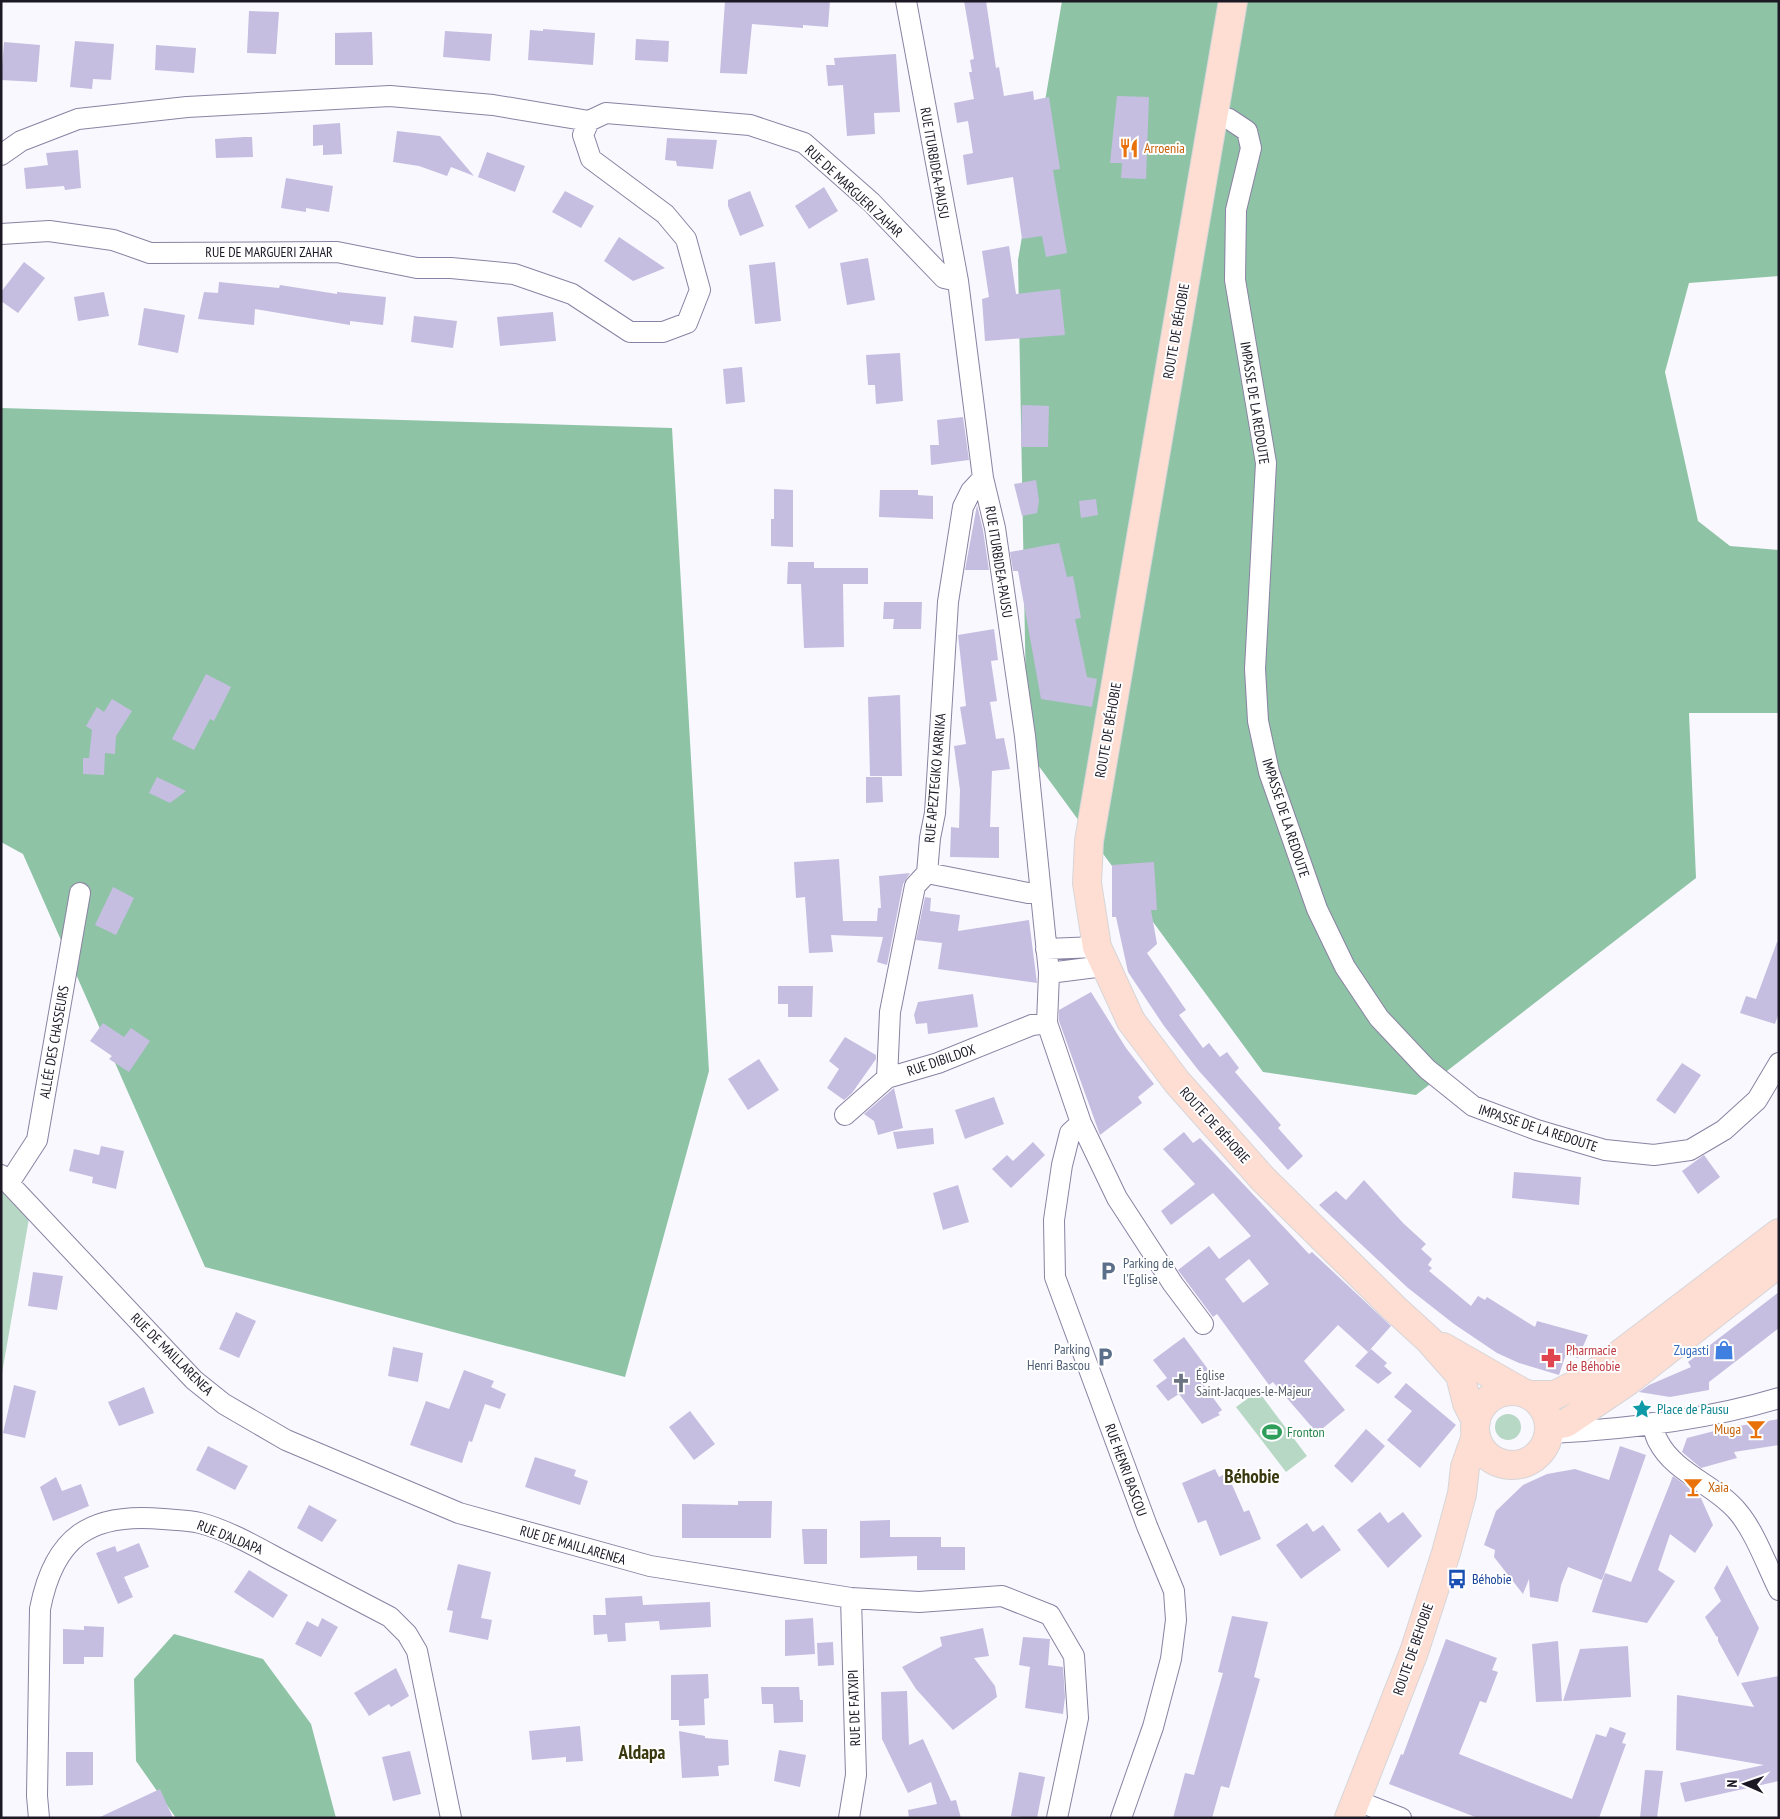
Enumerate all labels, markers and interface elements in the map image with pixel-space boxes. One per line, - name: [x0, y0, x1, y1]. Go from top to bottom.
- street label: RUE ITURBIDEA-PAUSU: [916, 106, 954, 220]
- restaurant icon: Arroenia: [1118, 137, 1140, 159]
- place label: Arroenia: [1144, 139, 1185, 157]
- street label: RUE DE MARGUERI ZAHAR: [801, 141, 907, 241]
- street label: RUE DE MARGUERI ZAHAR: [205, 243, 333, 261]
- street label: ROUTE DE BÉHOBIE: [1159, 282, 1193, 380]
- street label: IMPASSE DE LA REDOUTE: [1236, 340, 1274, 466]
- street label: RUE ITURBIDEA-PAUSU: [981, 505, 1017, 619]
- street label: ROUTE DE BÉHOBIE: [1091, 681, 1125, 779]
- street label: RUE APEZTEGIKO KARRIKA: [920, 712, 950, 844]
- street label: IMPASSE DE LA REDOUTE: [1258, 756, 1314, 880]
- street label: ALLÉE DES CHASSEURS: [35, 984, 73, 1100]
- street label: RUE DIBILDOX: [904, 1040, 978, 1080]
- street label: ROUTE DE BÉHOBIE: [1176, 1083, 1254, 1167]
- street label: IMPASSE DE LA REDOUTE: [1476, 1100, 1600, 1156]
- place label: Parking de l'Eglise: [1123, 1254, 1174, 1288]
- parking icon: Parking de l'Eglise: [1097, 1260, 1119, 1282]
- street label: RUE DE MAILLARENEA: [127, 1309, 217, 1399]
- shop icon: Zugasti: [1713, 1339, 1735, 1361]
- place label: Parking Henri Bascou: [1027, 1340, 1090, 1374]
- place label: Pharmacie de Béhobie: [1566, 1341, 1621, 1375]
- place label: Zugasti: [1674, 1341, 1709, 1359]
- parking icon: Parking Henri Bascou: [1094, 1346, 1116, 1368]
- pharmacy icon: Pharmacie de Béhobie: [1540, 1347, 1562, 1369]
- place label: Église Saint-Jacques-le-Majeur: [1196, 1366, 1311, 1400]
- church icon: Église Saint-Jacques-le-Majeur: [1170, 1372, 1192, 1394]
- place icon: Place de Pausu: [1631, 1398, 1653, 1420]
- place label: Place de Pausu: [1657, 1400, 1729, 1418]
- bar icon: Muga: [1745, 1418, 1767, 1440]
- place label: Muga: [1714, 1420, 1741, 1438]
- street label: RUE HENRI BASCOU: [1101, 1421, 1151, 1519]
- sports icon: Fronton: [1261, 1421, 1283, 1443]
- place label: Fronton: [1287, 1423, 1325, 1441]
- district label: Béhobie: [1224, 1464, 1280, 1488]
- bar icon: Xaia: [1682, 1476, 1704, 1498]
- place label: Xaia: [1708, 1478, 1729, 1496]
- street label: RUE D'ALDAPA: [194, 1516, 266, 1558]
- street label: RUE DE MAILLARENEA: [518, 1521, 628, 1569]
- bus stop icon: Béhobie: [1446, 1568, 1468, 1590]
- place label: Béhobie: [1472, 1570, 1512, 1588]
- street label: ROUTE DE BEHOBIE: [1389, 1600, 1437, 1698]
- street label: RUE DE FATXIPI: [844, 1669, 864, 1747]
- district label: Aldapa: [618, 1740, 666, 1764]
- north arrow: [1720, 1759, 1770, 1809]
- text: N: [1723, 1779, 1741, 1788]

